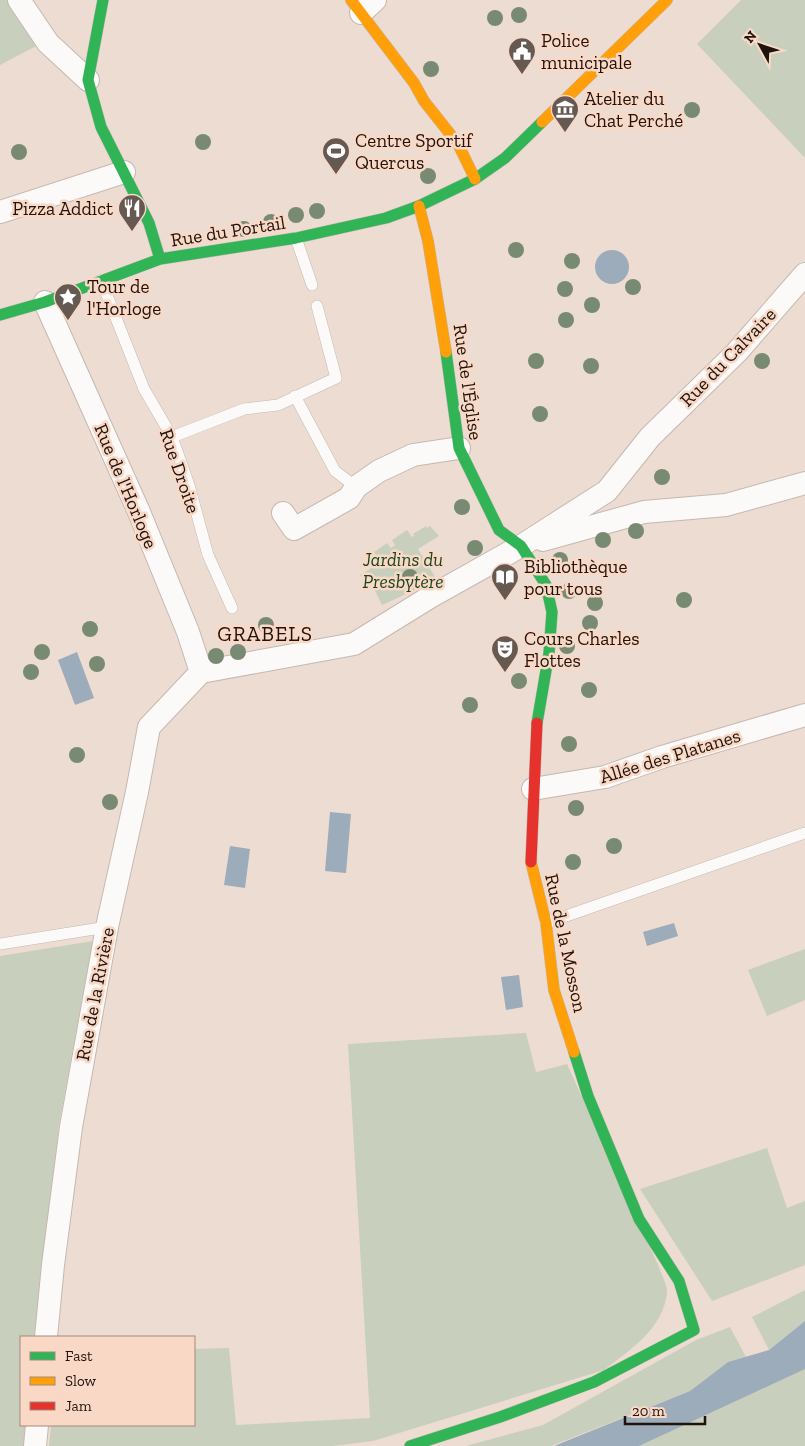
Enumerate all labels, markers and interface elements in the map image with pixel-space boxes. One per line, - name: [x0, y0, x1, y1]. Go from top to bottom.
- north arrow: [735, 20, 785, 70]
- text: N: [740, 27, 761, 47]
- place label: Police municipale: [541, 29, 632, 74]
- public building icon: Police municipale: [507, 36, 537, 75]
- place label: Atelier du Chat Perché: [584, 87, 683, 132]
- museum icon: Atelier du Chat Perché: [550, 94, 580, 133]
- place label: Centre Sportif Quercus: [355, 129, 474, 174]
- sports icon: Centre Sportif Quercus: [321, 136, 351, 175]
- restaurant icon: Pizza Addict: [117, 193, 147, 232]
- place label: Pizza Addict: [12, 197, 113, 220]
- street label: Rue du Portail: [169, 211, 287, 251]
- place label: Tour de l'Horloge: [87, 275, 161, 320]
- place icon: Tour de l'Horloge: [53, 282, 83, 321]
- street label: Rue du Calvaire: [675, 303, 781, 411]
- street label: Rue de l'Église: [448, 322, 488, 442]
- street label: Rue de l'Horloge: [89, 420, 163, 552]
- street label: Rue Droite: [155, 426, 205, 516]
- park label: Jardins du Presbytère: [362, 548, 444, 593]
- place label: Bibliothèque pour tous: [524, 555, 627, 600]
- library icon: Bibliothèque pour tous: [490, 562, 520, 601]
- district label: GRABELS: [217, 621, 313, 646]
- place label: Cours Charles Flottes: [524, 627, 640, 672]
- theatre icon: Cours Charles Flottes: [490, 634, 520, 673]
- street label: Allée des Platanes: [597, 724, 743, 788]
- street label: Rue de la Mosson: [540, 872, 592, 1015]
- street label: Rue de la Rivière: [71, 925, 119, 1063]
- legend: [20, 1336, 195, 1426]
- text: Fast: [65, 1347, 93, 1365]
- text: Slow: [65, 1372, 97, 1390]
- scale bar: [625, 1394, 705, 1426]
- text: Jam: [65, 1397, 92, 1415]
- text: 20 m: [632, 1402, 665, 1420]

